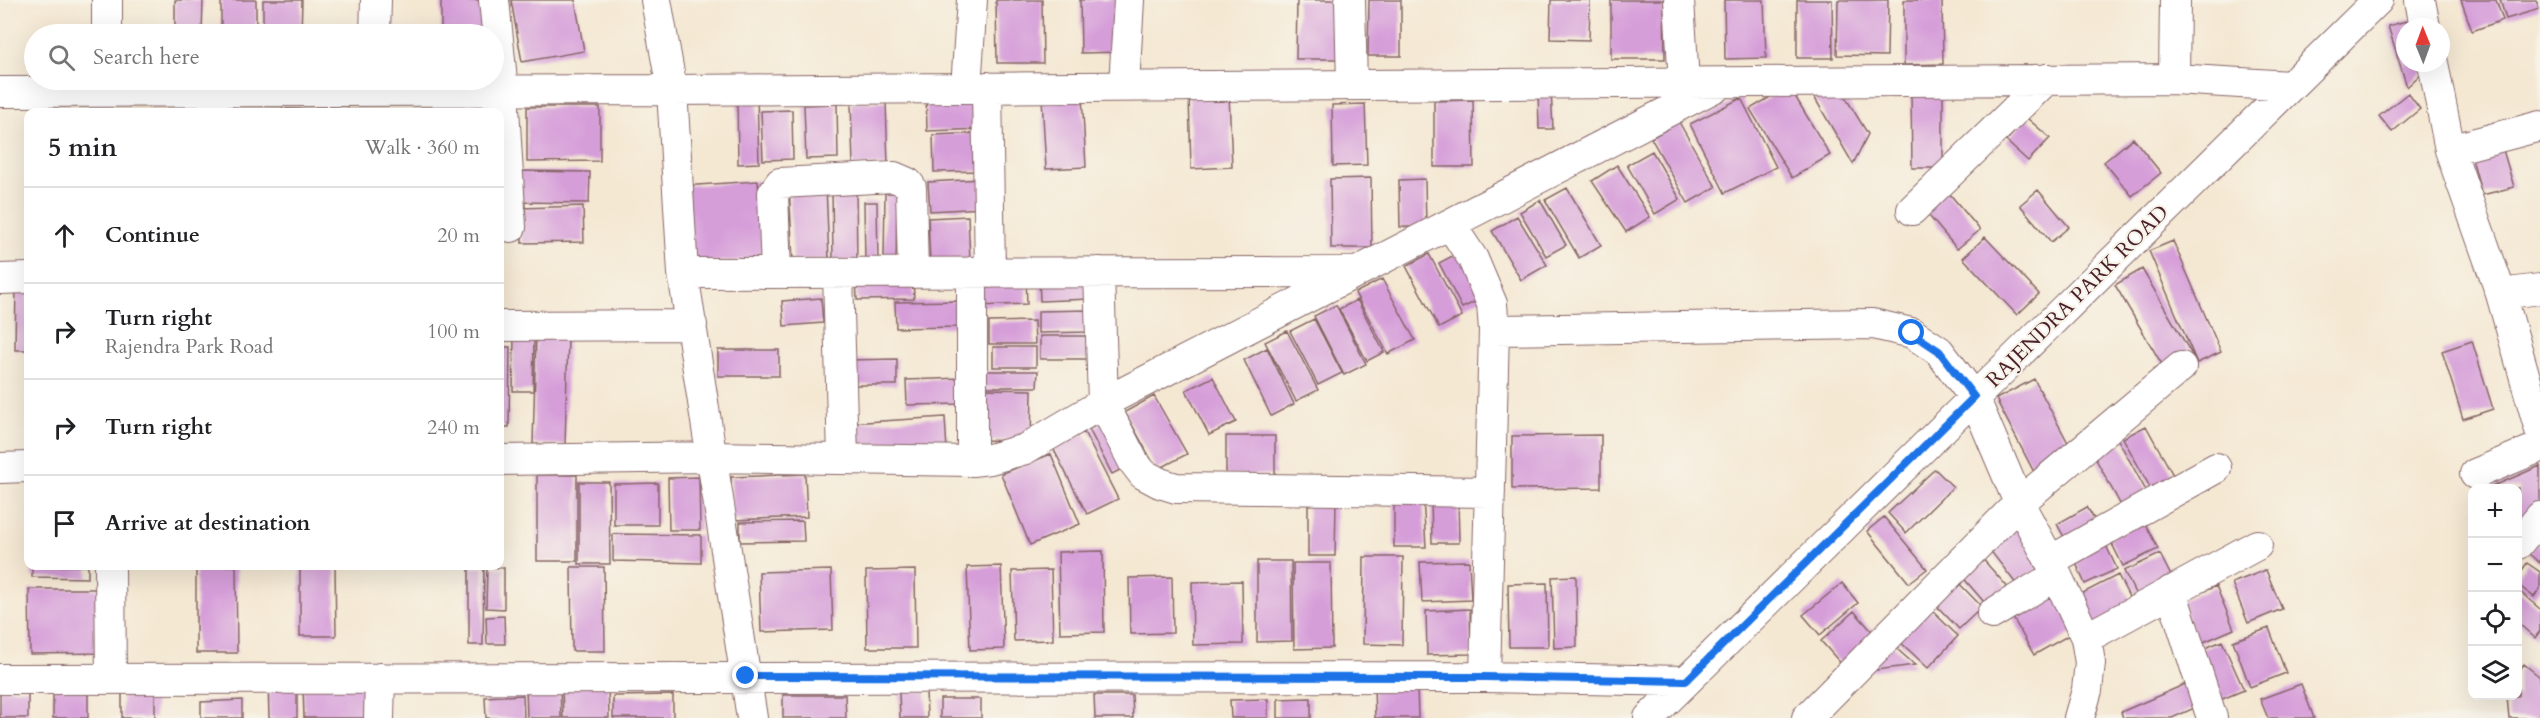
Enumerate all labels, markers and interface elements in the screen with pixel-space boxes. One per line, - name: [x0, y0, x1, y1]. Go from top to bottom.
- north arrow: [2396, 18, 2450, 72]
- search box: [24, 24, 504, 90]
- icon: search: [45, 41, 78, 74]
- text: Search here: [93, 42, 200, 72]
- text: 5 min: [48, 130, 117, 165]
- text: Walk · 360 m: [365, 134, 480, 161]
- street label: RAJENDRA PARK ROAD: [1980, 199, 2175, 394]
- icon: ahead: [48, 219, 81, 252]
- text: Continue: [105, 220, 200, 250]
- text: 20 m: [437, 222, 480, 249]
- text: Turn right: [105, 303, 212, 333]
- icon: right: [48, 315, 81, 348]
- text: 100 m: [427, 318, 480, 345]
- route start: [1898, 319, 1924, 345]
- text: Rajendra Park Road: [105, 333, 273, 360]
- icon: right: [48, 411, 81, 444]
- text: Turn right: [105, 412, 212, 442]
- text: 240 m: [427, 414, 480, 441]
- map controls: [2468, 484, 2522, 700]
- button: +: [2468, 484, 2522, 538]
- icon: arrive: [48, 507, 81, 540]
- text: Arrive at destination: [105, 508, 310, 538]
- button: −: [2468, 538, 2522, 592]
- button: locate: [2468, 592, 2522, 646]
- button: layers: [2468, 646, 2522, 700]
- route end: [732, 662, 758, 688]

